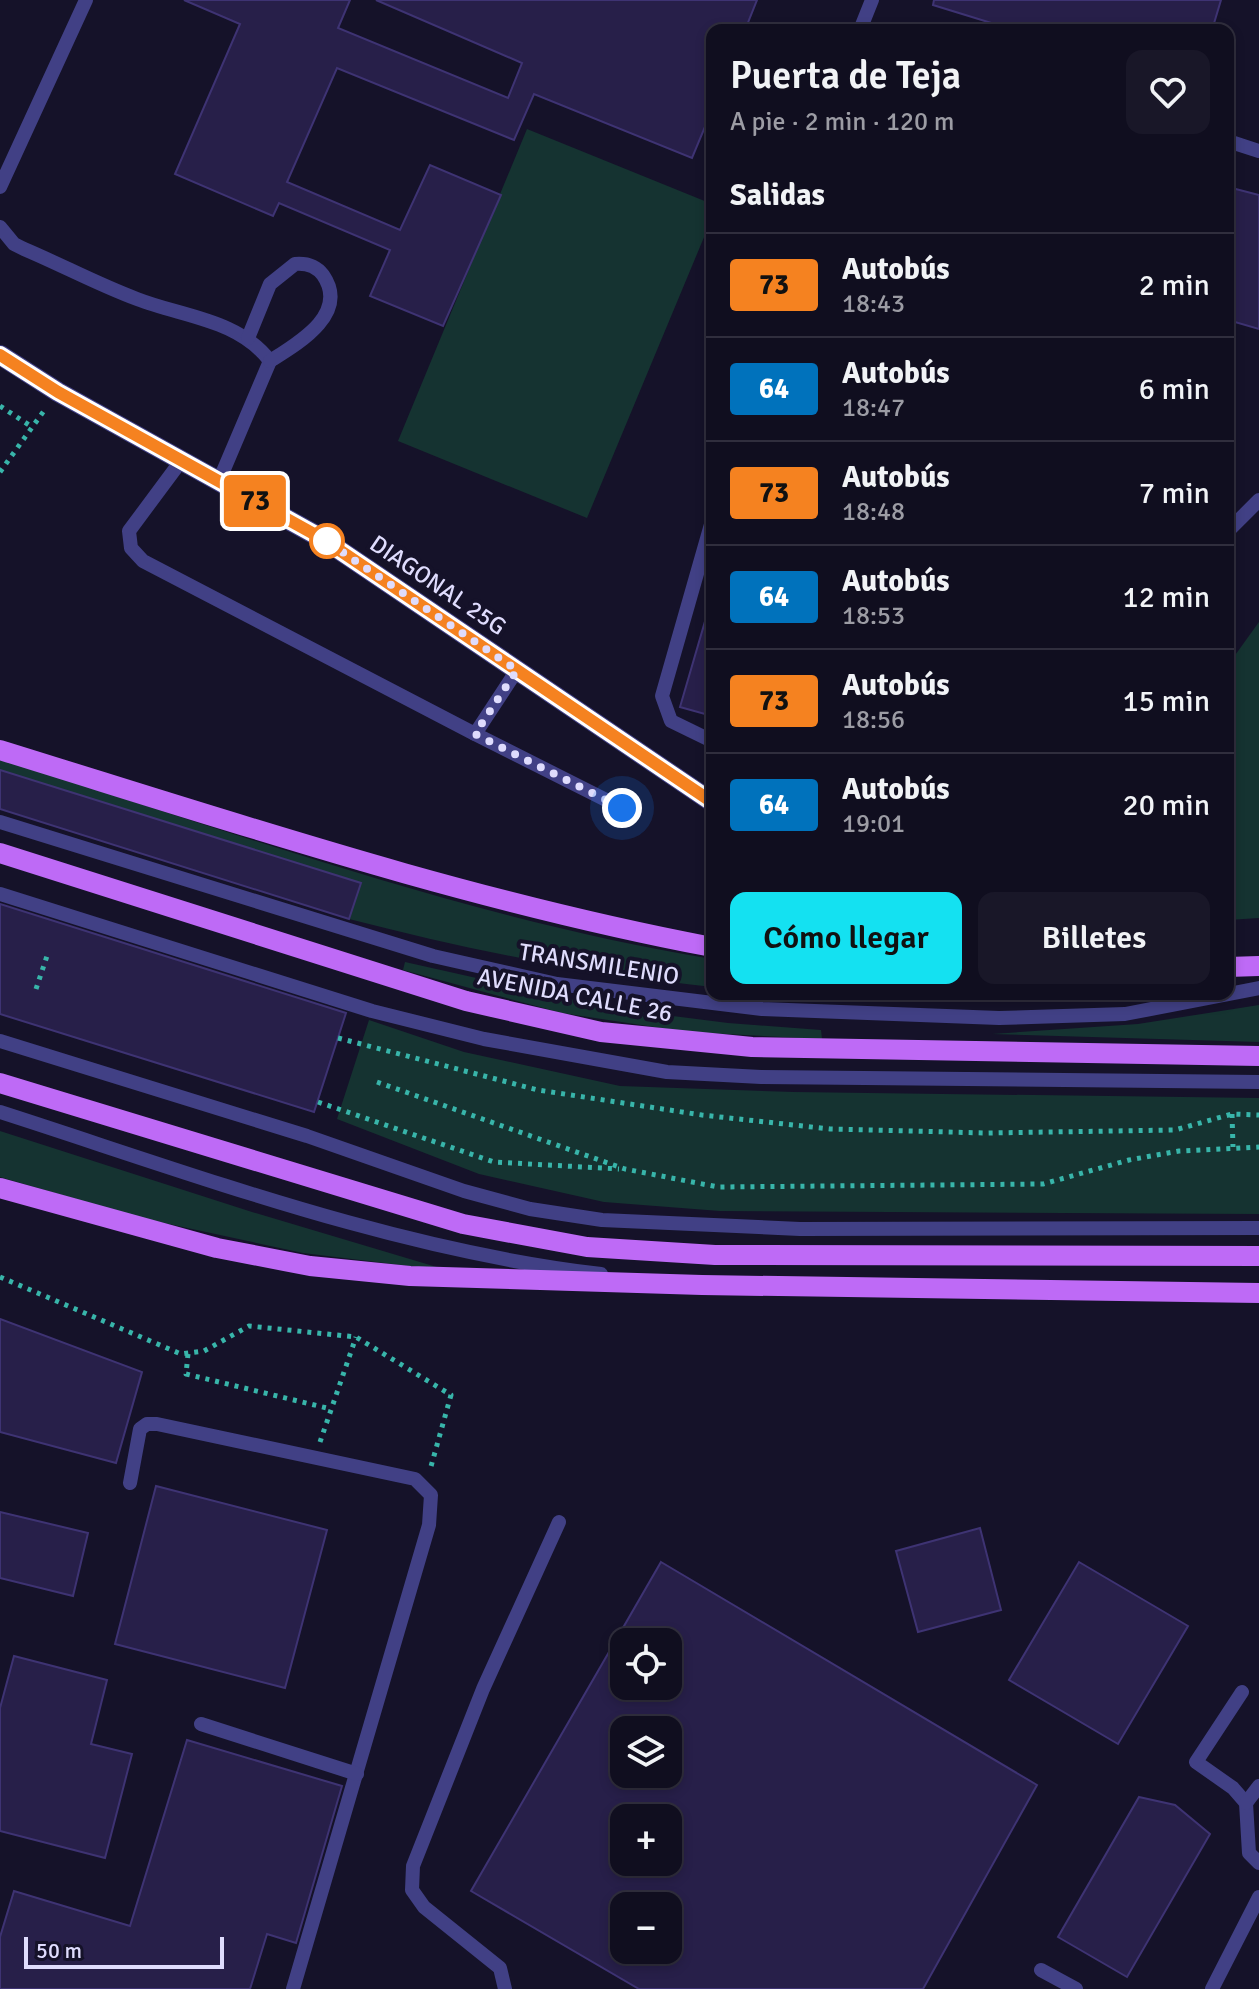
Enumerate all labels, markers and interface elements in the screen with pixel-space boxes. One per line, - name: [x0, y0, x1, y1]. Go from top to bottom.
- button: heart: [1126, 50, 1210, 134]
- text: Puerta de Teja: [730, 52, 961, 99]
- text: A pie · 2 min · 120 m: [730, 106, 954, 138]
- text: Salidas: [730, 177, 825, 214]
- text: Autobús: [842, 251, 950, 288]
- text: 2 min: [1139, 267, 1210, 304]
- text: 73: [759, 268, 789, 302]
- text: 18:43: [842, 288, 905, 320]
- text: Autobús: [842, 355, 950, 392]
- text: 6 min: [1139, 371, 1210, 408]
- text: 64: [759, 372, 789, 406]
- text: 18:47: [842, 392, 905, 424]
- text: Autobús: [842, 459, 950, 496]
- line badge: 73: [219, 475, 291, 527]
- text: 7 min: [1139, 475, 1210, 512]
- text: 73: [759, 476, 789, 510]
- text: 73: [240, 484, 270, 518]
- text: 18:48: [842, 496, 905, 528]
- unlabelled marker: [310, 524, 344, 558]
- street label: DIAGONAL 25G: [364, 528, 512, 642]
- text: Autobús: [842, 563, 950, 600]
- text: 12 min: [1123, 579, 1210, 616]
- text: 64: [759, 580, 789, 614]
- text: 18:53: [842, 600, 905, 632]
- text: Autobús: [842, 667, 950, 704]
- text: 15 min: [1123, 683, 1210, 720]
- text: 73: [759, 684, 789, 718]
- text: 18:56: [842, 704, 905, 736]
- text: Autobús: [842, 771, 950, 808]
- text: 20 min: [1123, 787, 1210, 824]
- your location: [602, 788, 642, 828]
- text: 64: [759, 788, 789, 822]
- text: 19:01: [842, 808, 905, 840]
- button: Cómo llegar: [730, 892, 962, 984]
- button: Billetes: [978, 892, 1210, 984]
- street label: TRANSMILENIO: [517, 937, 681, 991]
- street label: AVENIDA CALLE 26: [475, 961, 675, 1029]
- map controls: [610, 1628, 682, 1964]
- button: locate: [610, 1628, 682, 1700]
- button: layers: [610, 1716, 682, 1788]
- button: +: [610, 1804, 682, 1876]
- button: −: [610, 1892, 682, 1964]
- scale bar: [24, 1933, 224, 1969]
- text: 50 m: [36, 1937, 82, 1964]

